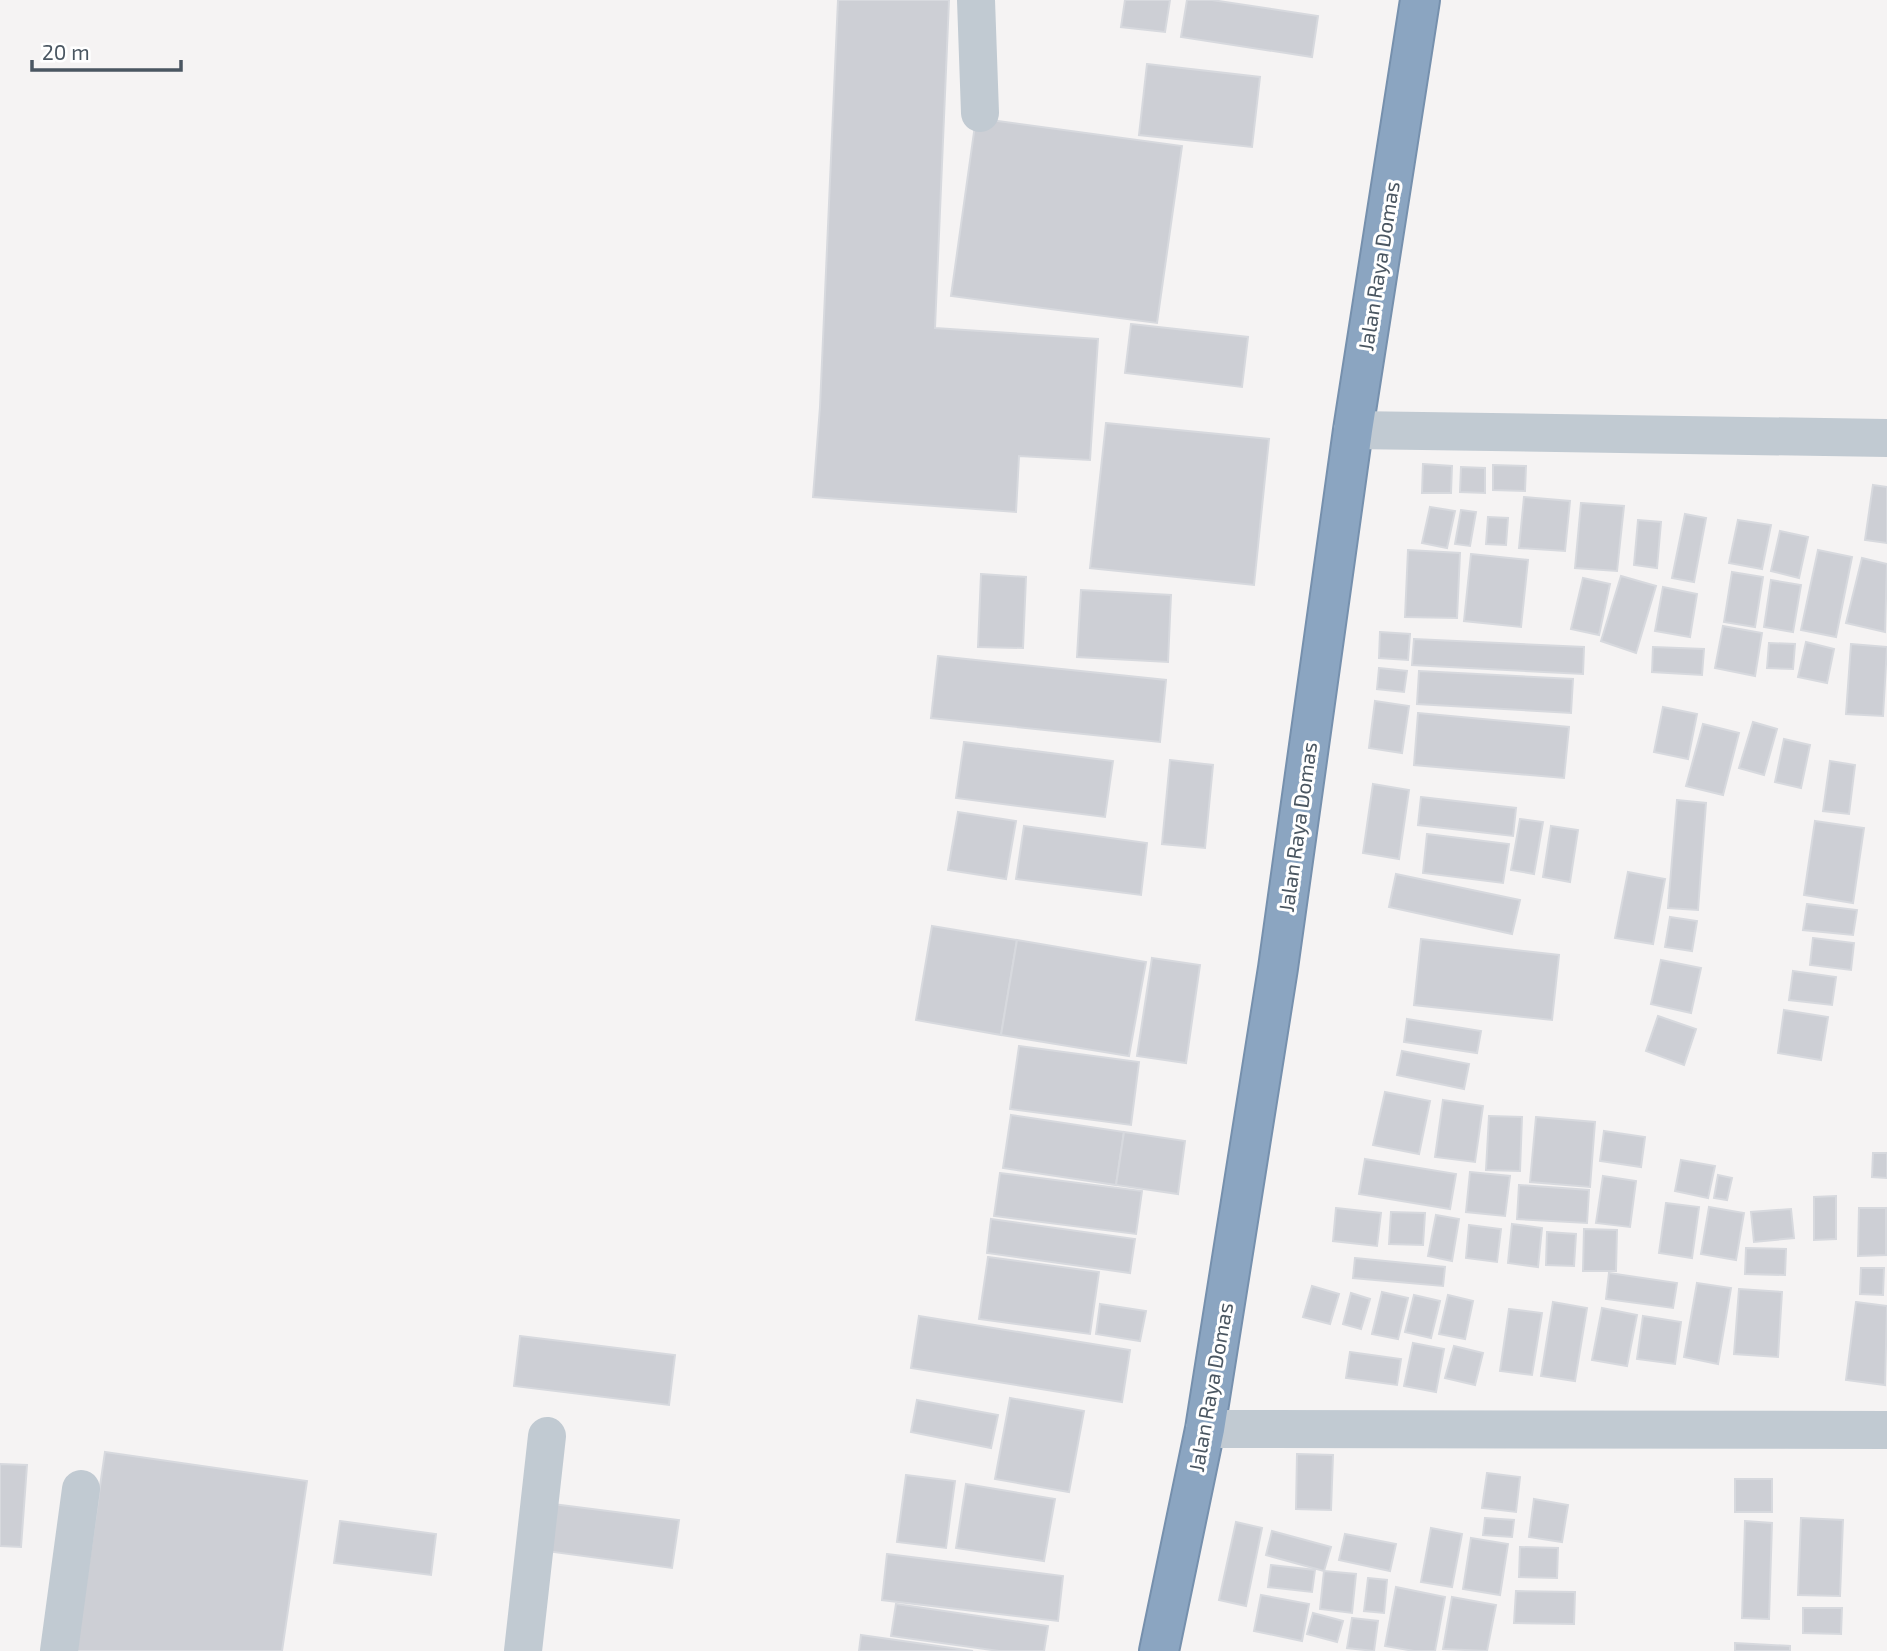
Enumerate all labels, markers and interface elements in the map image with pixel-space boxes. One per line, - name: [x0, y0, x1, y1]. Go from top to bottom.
- scale bar: [32, 28, 180, 72]
- text: 20 m: [42, 39, 90, 64]
- street label: Jalan Raya Domas: [1352, 179, 1404, 353]
- street label: Jalan Raya Domas: [1273, 740, 1321, 914]
- street label: Jalan Raya Domas: [1183, 1300, 1237, 1474]

